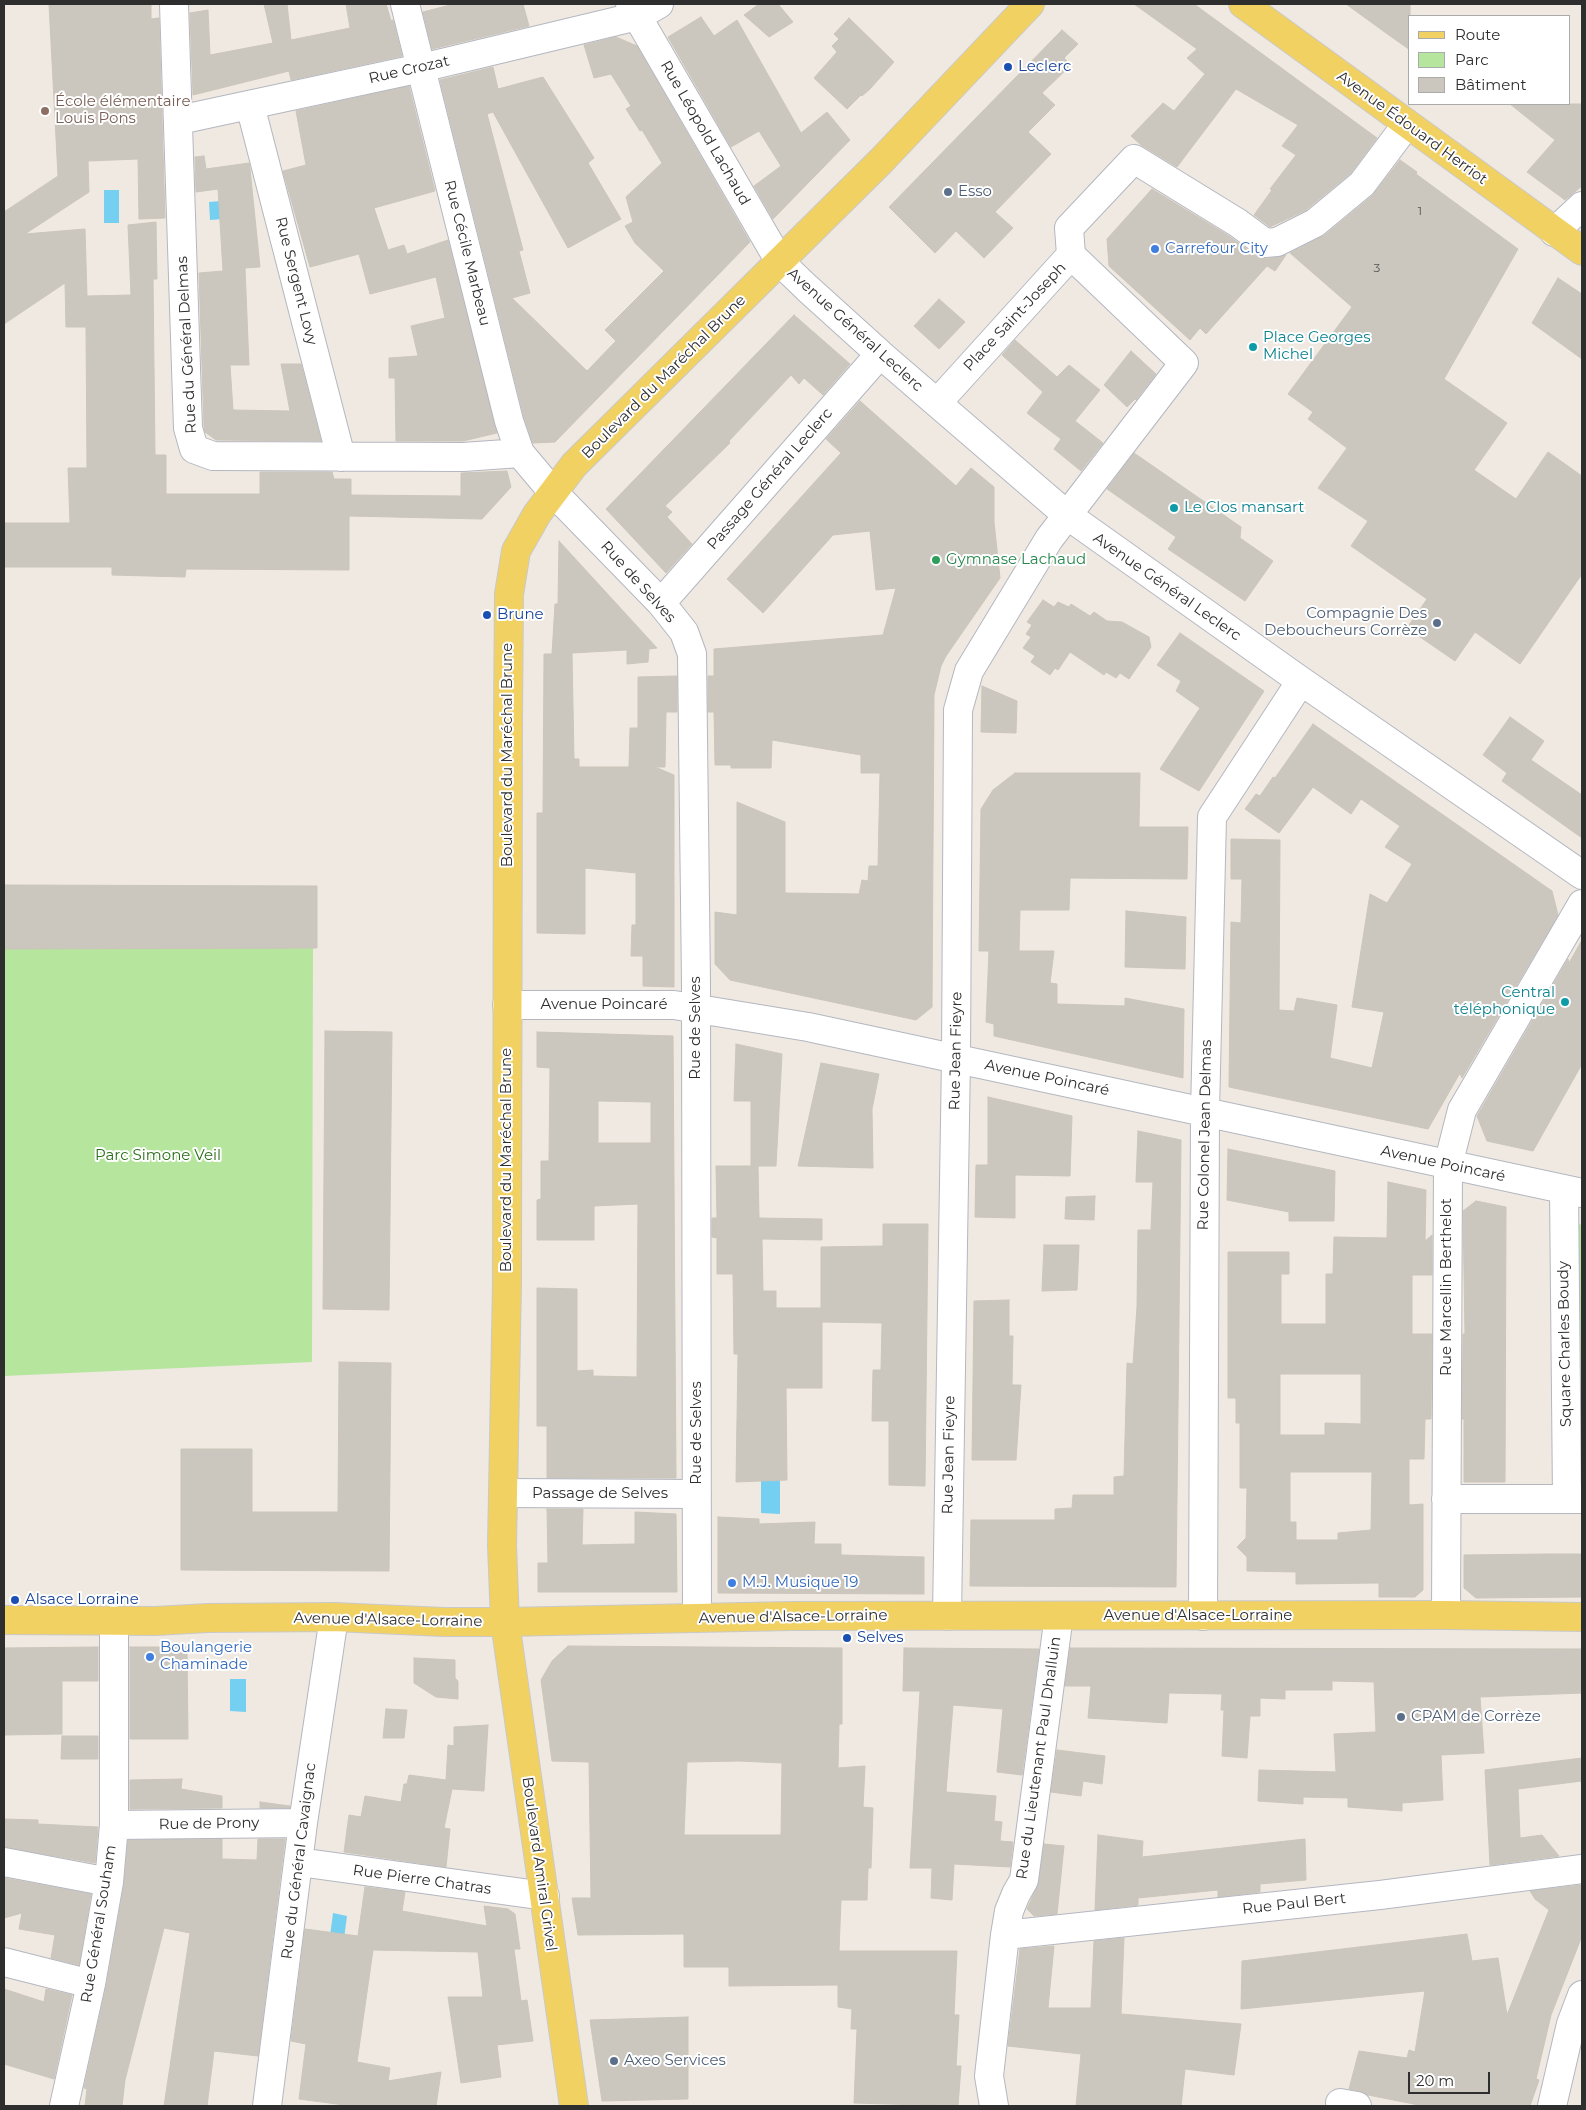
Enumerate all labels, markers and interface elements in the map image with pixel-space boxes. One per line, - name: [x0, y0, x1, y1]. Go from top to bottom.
- legend: [1408, 15, 1571, 105]
- text: Route: [1455, 25, 1500, 44]
- text: Parc: [1455, 50, 1489, 69]
- street label: Rue Crozat: [367, 52, 451, 88]
- street label: Rue Léopold Lachaud: [656, 57, 754, 209]
- place label: Leclerc: [1018, 58, 1071, 76]
- marker: Leclerc: [1002, 61, 1014, 73]
- street label: Avenue Édouard Herriot: [1333, 67, 1491, 189]
- text: Bâtiment: [1455, 75, 1527, 94]
- place label: École élémentaire Louis Pons: [55, 93, 190, 128]
- marker: École élémentaire Louis Pons: [39, 105, 51, 117]
- street label: Rue Cécile Marbeau: [440, 178, 494, 328]
- place label: Esso: [958, 183, 992, 201]
- marker: Esso: [942, 186, 954, 198]
- house number: 1: [1418, 204, 1422, 218]
- street label: Rue Sergent Lovy: [271, 215, 321, 347]
- place label: Carrefour City: [1165, 240, 1268, 258]
- marker: Carrefour City: [1149, 243, 1161, 255]
- street label: Rue du Général Delmas: [173, 256, 201, 434]
- street label: Place Saint-Joseph: [960, 259, 1070, 375]
- house number: 3: [1374, 261, 1380, 275]
- street label: Avenue Général Leclerc: [784, 264, 926, 396]
- street label: Boulevard du Maréchal Brune: [578, 291, 750, 463]
- place label: Place Georges Michel: [1263, 329, 1370, 364]
- marker: Place Georges Michel: [1247, 341, 1259, 353]
- street label: Passage Général Leclerc: [704, 405, 836, 553]
- place label: Le Clos mansart: [1184, 499, 1304, 517]
- marker: Le Clos mansart: [1168, 502, 1180, 514]
- street label: Avenue Général Leclerc: [1090, 529, 1244, 645]
- street label: Rue de Selves: [597, 537, 679, 627]
- place label: Gymnase Lachaud: [946, 551, 1086, 569]
- marker: Gymnase Lachaud: [930, 554, 942, 566]
- place label: Compagnie Des Deboucheurs Corrèze: [1264, 605, 1427, 640]
- place label: Brune: [497, 606, 544, 624]
- marker: Brune: [481, 609, 493, 621]
- marker: Compagnie Des Deboucheurs Corrèze: [1431, 617, 1443, 629]
- street label: Boulevard du Maréchal Brune: [499, 643, 517, 867]
- street label: Rue de Selves: [687, 976, 705, 1080]
- place label: Central téléphonique: [1454, 984, 1555, 1019]
- street label: Rue Jean Fieyre: [946, 992, 966, 1110]
- street label: Avenue Poincaré: [541, 996, 667, 1014]
- marker: Central téléphonique: [1559, 996, 1571, 1008]
- street label: Rue Colonel Jean Delmas: [1194, 1039, 1216, 1231]
- street label: Boulevard du Maréchal Brune: [498, 1048, 516, 1272]
- street label: Avenue Poincaré: [983, 1056, 1111, 1100]
- street label: Avenue Poincaré: [1379, 1142, 1507, 1186]
- park label: Parc Simone Veil: [95, 1147, 221, 1165]
- street label: Rue Marcellin Berthelot: [1438, 1198, 1456, 1376]
- street label: Square Charles Boudy: [1555, 1261, 1575, 1427]
- street label: Rue de Selves: [688, 1381, 706, 1485]
- street label: Rue Jean Fieyre: [939, 1396, 959, 1514]
- street label: Passage de Selves: [532, 1485, 668, 1503]
- place label: M.J. Musique 19: [742, 1574, 858, 1592]
- marker: M.J. Musique 19: [726, 1577, 738, 1589]
- place label: Alsace Lorraine: [25, 1591, 139, 1609]
- marker: Alsace Lorraine: [9, 1594, 21, 1606]
- street label: Avenue d'Alsace-Lorraine: [698, 1606, 888, 1628]
- street label: Avenue d'Alsace-Lorraine: [1104, 1607, 1292, 1625]
- street label: Avenue d'Alsace-Lorraine: [293, 1609, 483, 1631]
- place label: Selves: [857, 1629, 904, 1647]
- marker: Selves: [841, 1632, 853, 1644]
- street label: Rue du Lieutenant Paul Dhalluin: [1013, 1635, 1065, 1881]
- place label: Boulangerie Chaminade: [160, 1639, 252, 1674]
- marker: Boulangerie Chaminade: [144, 1651, 156, 1663]
- place label: CPAM de Corrèze: [1411, 1708, 1541, 1726]
- marker: CPAM de Corrèze: [1395, 1711, 1407, 1723]
- street label: Rue du Général Cavaignac: [278, 1762, 320, 1960]
- street label: Boulevard Amiral Grivel: [518, 1776, 560, 1952]
- street label: Rue de Prony: [158, 1814, 260, 1834]
- street label: Rue Général Souham: [78, 1844, 120, 2004]
- street label: Rue Pierre Chatras: [352, 1861, 492, 1899]
- street label: Rue Paul Bert: [1241, 1890, 1347, 1918]
- place label: Axeo Services: [624, 2052, 726, 2070]
- marker: Axeo Services: [608, 2055, 620, 2067]
- scale bar: [1411, 2062, 1494, 2094]
- text: 20 m: [1416, 2071, 1454, 2090]

